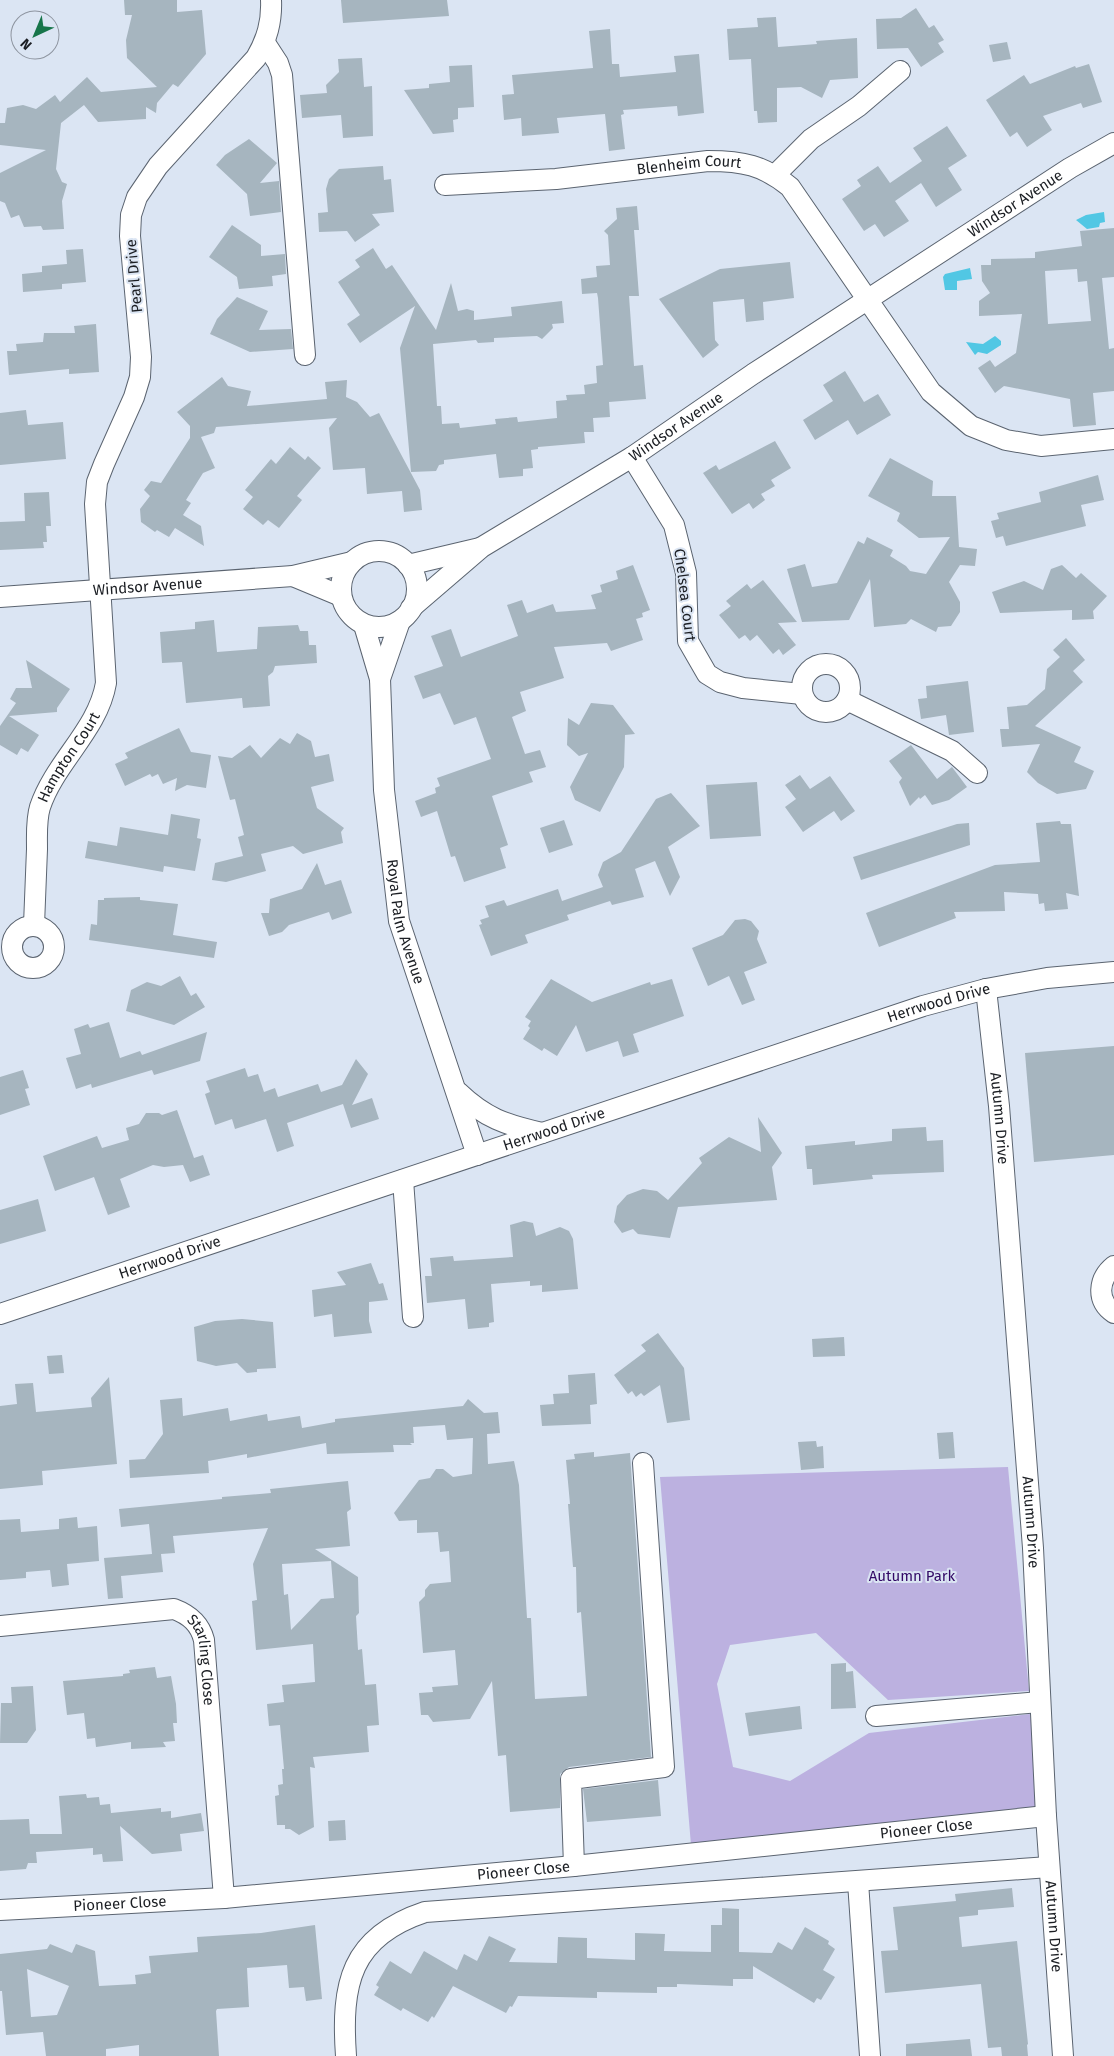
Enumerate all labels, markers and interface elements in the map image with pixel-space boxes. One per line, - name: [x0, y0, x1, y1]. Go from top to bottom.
- north arrow: [10, 10, 60, 60]
- text: N: [17, 35, 36, 53]
- street label: Blenheim Court: [636, 152, 743, 178]
- street label: Windsor Avenue: [964, 166, 1066, 241]
- street label: Pearl Drive: [122, 238, 146, 314]
- street label: Windsor Avenue: [626, 388, 726, 465]
- street label: Chelsea Court: [670, 547, 700, 643]
- street label: Windsor Avenue: [92, 574, 203, 599]
- street label: Hampton Court: [34, 708, 104, 805]
- street label: Royal Palm Avenue: [383, 858, 428, 986]
- street label: Herrwood Drive: [885, 979, 992, 1026]
- street label: Autumn Drive: [986, 1071, 1012, 1165]
- street label: Herrwood Drive: [501, 1104, 607, 1155]
- street label: Herrwood Drive: [116, 1232, 223, 1283]
- street label: Autumn Drive: [1018, 1475, 1043, 1569]
- park label: Autumn Park: [869, 1567, 956, 1585]
- street label: Starling Close: [183, 1611, 218, 1706]
- street label: Pioneer Close: [879, 1815, 974, 1843]
- street label: Pioneer Close: [476, 1857, 571, 1884]
- street label: Autumn Drive: [1042, 1880, 1066, 1973]
- street label: Pioneer Close: [73, 1892, 167, 1915]

